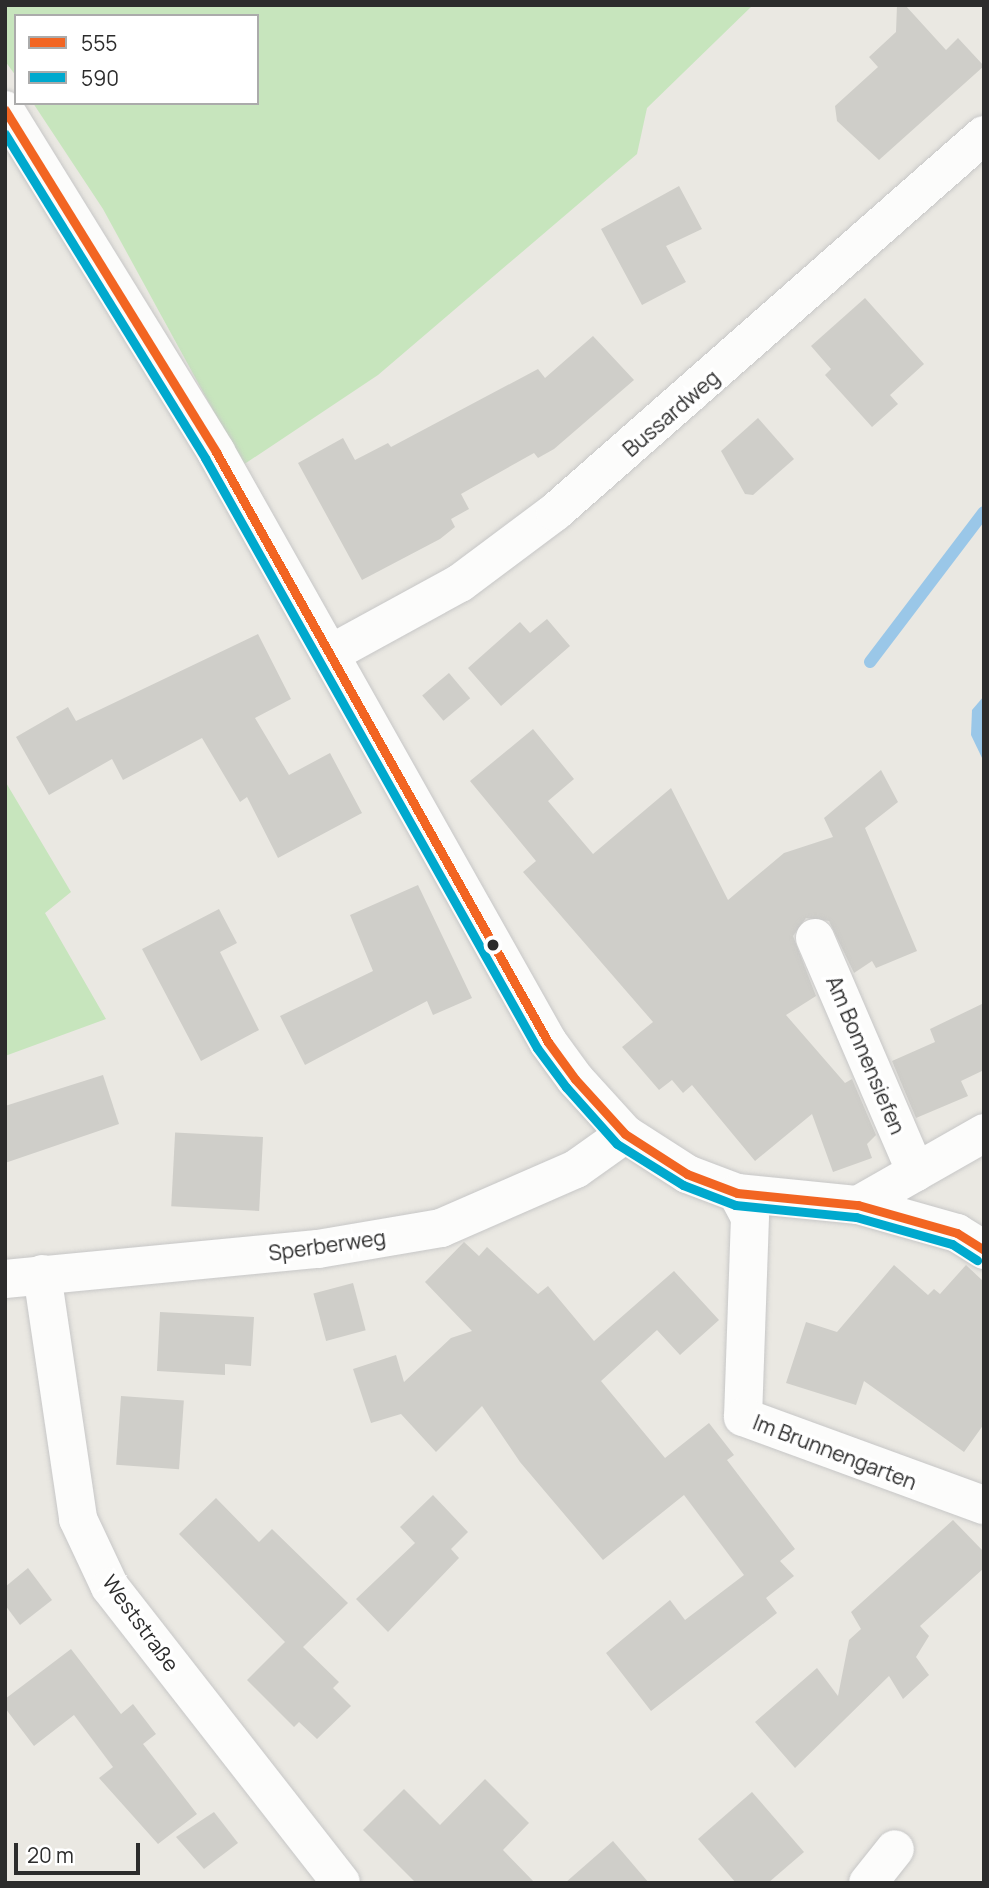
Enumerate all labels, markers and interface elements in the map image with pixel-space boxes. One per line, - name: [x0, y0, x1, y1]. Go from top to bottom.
- legend: [14, 14, 259, 105]
- text: 555: [81, 29, 117, 57]
- text: 590: [81, 64, 119, 92]
- street label: Bussardweg: [618, 364, 724, 462]
- unlabelled marker: [486, 938, 500, 952]
- street label: Am Bonnensiefen: [821, 972, 911, 1138]
- street label: Sperberweg: [267, 1224, 387, 1266]
- street label: Im Brunnengarten: [750, 1409, 920, 1495]
- street label: Weststraße: [98, 1570, 184, 1676]
- scale bar: [18, 1828, 144, 1872]
- text: 20 m: [27, 1841, 74, 1869]

